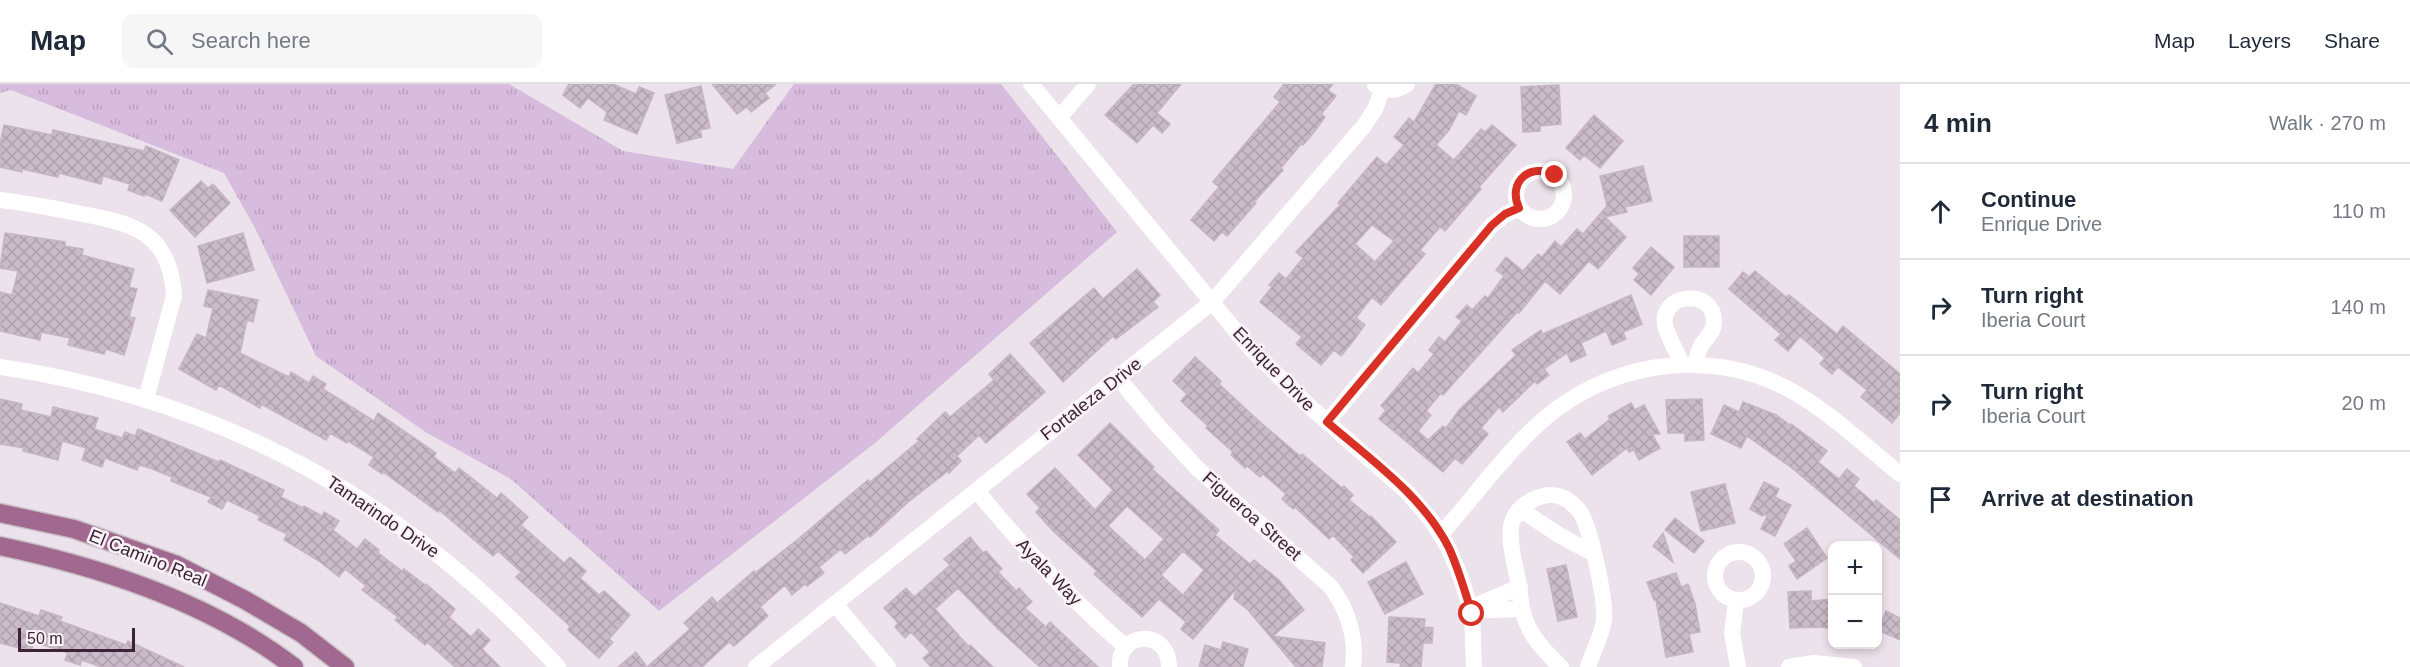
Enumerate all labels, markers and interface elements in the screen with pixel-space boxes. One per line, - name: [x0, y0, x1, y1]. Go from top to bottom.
- search box: [122, 14, 542, 68]
- text: Map: [30, 25, 86, 56]
- icon: search: [143, 25, 176, 58]
- text: Search here: [191, 28, 311, 53]
- text: Map: [2154, 29, 2195, 52]
- text: Layers: [2228, 29, 2291, 52]
- text: Share: [2324, 29, 2380, 52]
- text: 4 min: [1924, 108, 1992, 138]
- text: Walk · 270 m: [2269, 112, 2386, 134]
- route end: [1541, 161, 1567, 187]
- text: Continue: [1981, 187, 2076, 212]
- icon: ahead: [1924, 195, 1957, 228]
- text: 110 m: [2332, 200, 2386, 222]
- text: Enrique Drive: [1981, 213, 2102, 235]
- text: Turn right: [1981, 283, 2083, 308]
- icon: right: [1924, 291, 1957, 324]
- text: 140 m: [2330, 296, 2386, 318]
- text: Iberia Court: [1981, 309, 2086, 331]
- street label: Enrique Drive: [1229, 323, 1319, 415]
- street label: Fortaleza Drive: [1037, 354, 1145, 444]
- text: Turn right: [1981, 379, 2083, 404]
- icon: right: [1924, 387, 1957, 420]
- text: 20 m: [2342, 392, 2386, 414]
- text: Iberia Court: [1981, 405, 2086, 427]
- street label: Figueroa Street: [1199, 468, 1305, 564]
- street label: Tamarindo Drive: [323, 472, 443, 562]
- icon: arrive: [1924, 483, 1957, 516]
- text: Arrive at destination: [1981, 486, 2194, 511]
- street label: El Camino Real: [86, 525, 210, 591]
- street label: Ayala Way: [1012, 534, 1086, 610]
- map controls: [1828, 541, 1882, 649]
- button: +: [1828, 541, 1882, 595]
- button: −: [1828, 595, 1882, 649]
- route start: [1458, 600, 1484, 626]
- scale bar: [18, 625, 135, 652]
- text: 50 m: [27, 630, 63, 647]

